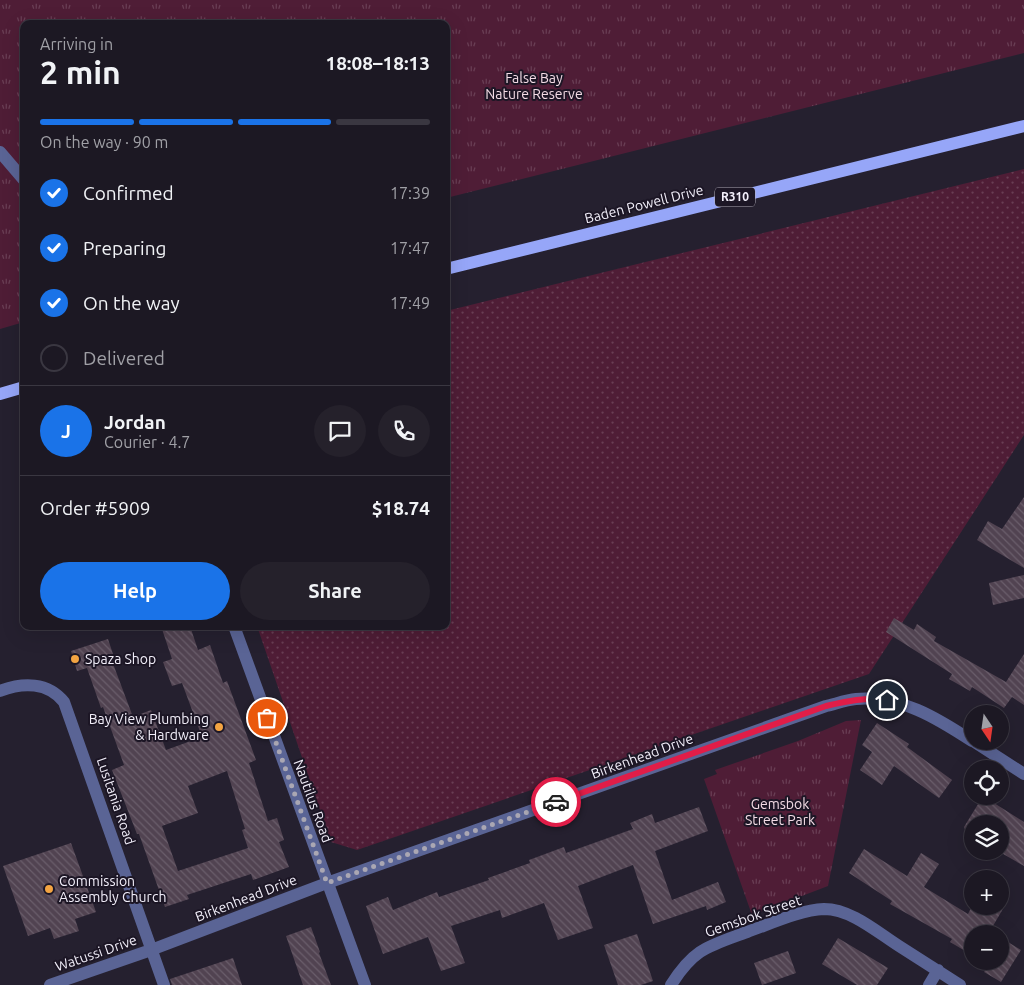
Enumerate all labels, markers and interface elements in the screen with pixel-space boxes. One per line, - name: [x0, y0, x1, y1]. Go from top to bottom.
- text: Arriving in: [40, 35, 113, 53]
- text: 18:08–18:13: [325, 52, 430, 74]
- text: 2 min: [40, 54, 121, 90]
- park label: False Bay Nature Reserve: [485, 70, 583, 102]
- text: On the way · 90 m: [40, 133, 168, 151]
- icon: check: [40, 179, 68, 207]
- text: Confirmed: [83, 182, 174, 204]
- street label: Baden Powell Drive: [583, 182, 705, 226]
- text: 17:39: [390, 184, 430, 202]
- road number: R310: [715, 188, 755, 206]
- icon: check: [40, 234, 68, 262]
- text: Preparing: [83, 237, 167, 259]
- text: 17:47: [390, 239, 430, 257]
- icon: check: [40, 289, 68, 317]
- text: On the way: [83, 292, 180, 314]
- text: 17:49: [390, 294, 430, 312]
- text: Delivered: [83, 347, 165, 369]
- button: chat: [314, 405, 366, 457]
- button: phone: [378, 405, 430, 457]
- text: Jordan: [104, 411, 166, 433]
- text: J: [61, 420, 71, 442]
- text: Courier · 4.7: [104, 433, 190, 451]
- text: Order #5909: [40, 497, 150, 519]
- text: $18.74: [372, 497, 430, 519]
- button: Help: [40, 562, 230, 620]
- button: Share: [240, 562, 430, 620]
- place label: Spaza Shop: [85, 651, 156, 667]
- marker: Spaza Shop: [69, 653, 81, 665]
- pin: [866, 679, 908, 721]
- icon: home: [873, 686, 901, 714]
- pin: [246, 697, 288, 739]
- icon: bag: [253, 704, 281, 732]
- north arrow: [964, 705, 1009, 750]
- map controls: [964, 705, 1009, 970]
- place label: Bay View Plumbing & Hardware: [89, 711, 209, 743]
- marker: Bay View Plumbing & Hardware: [213, 721, 225, 733]
- street label: Birkenhead Drive: [589, 730, 695, 782]
- street label: Lusitania Road: [94, 755, 138, 847]
- street label: Nautilus Road: [291, 757, 335, 845]
- button: locate: [964, 760, 1009, 805]
- courier: [531, 777, 581, 827]
- icon: car: [542, 788, 570, 816]
- park label: Gemsbok Street Park: [745, 796, 815, 828]
- button: layers: [964, 815, 1009, 860]
- button: +: [964, 870, 1009, 915]
- street label: Birkenhead Drive: [193, 871, 299, 925]
- place label: Commission Assembly Church: [59, 873, 166, 905]
- marker: Commission Assembly Church: [43, 883, 55, 895]
- street label: Gemsbok Street: [703, 892, 804, 940]
- button: −: [964, 925, 1009, 970]
- street label: Watussi Drive: [53, 932, 139, 974]

